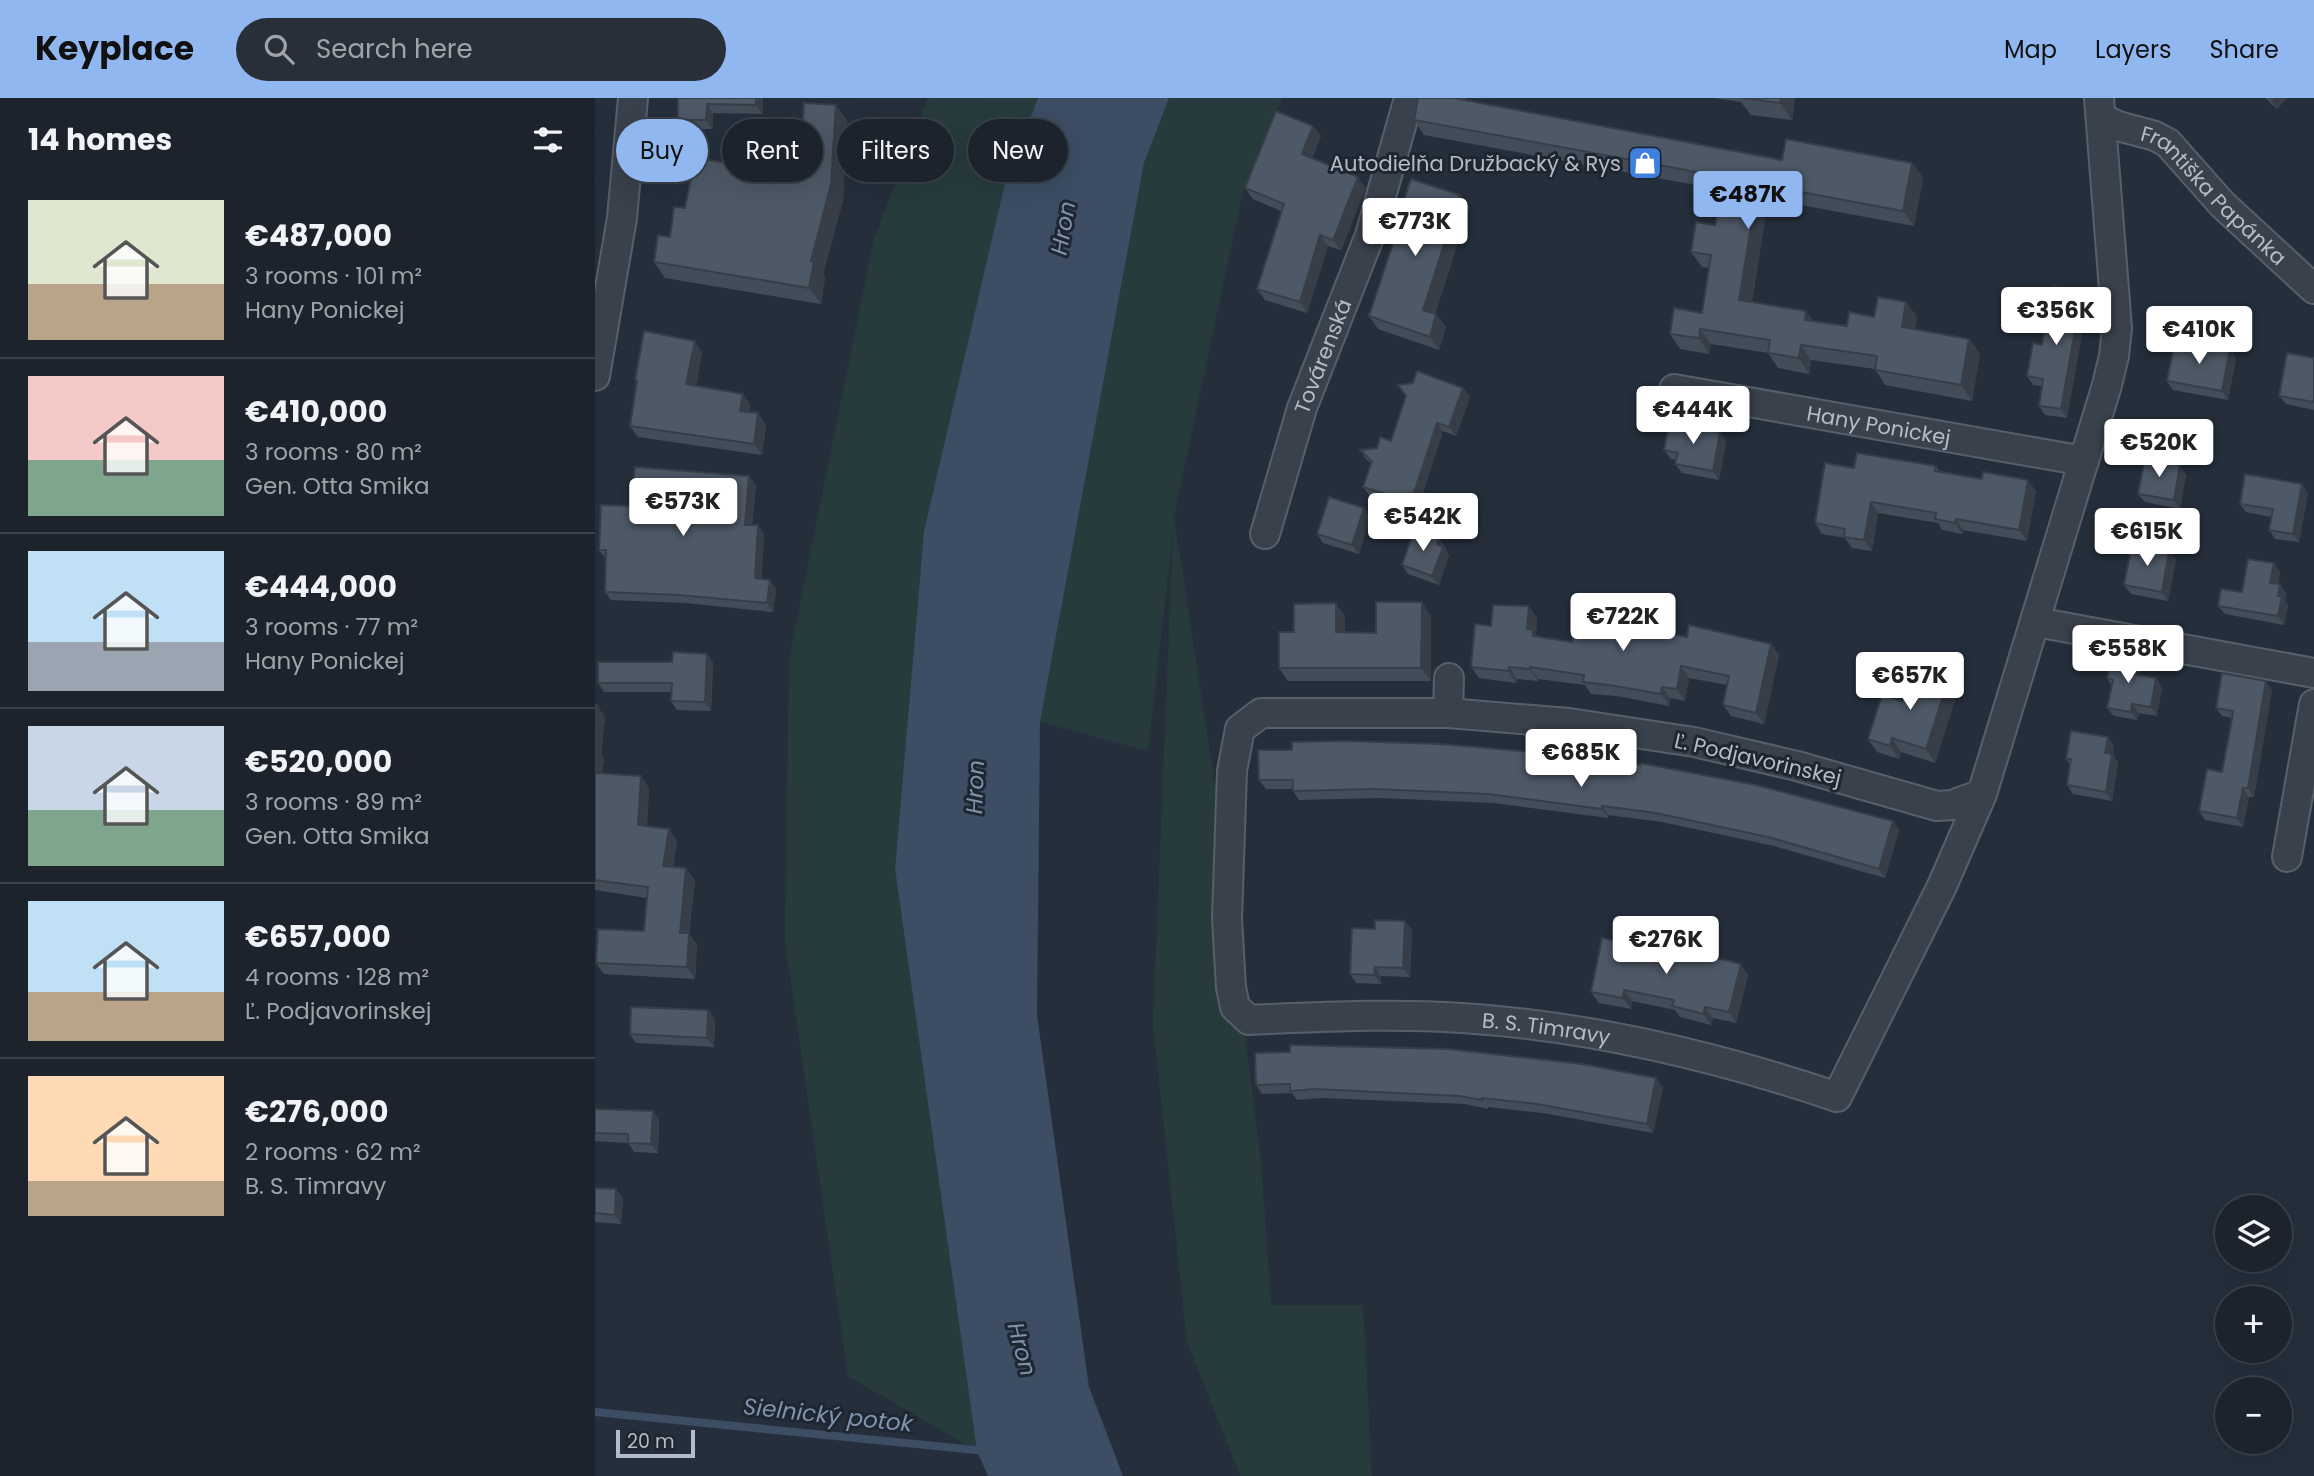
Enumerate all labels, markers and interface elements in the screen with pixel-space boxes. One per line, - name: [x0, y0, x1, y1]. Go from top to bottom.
- search box: [236, 18, 726, 81]
- text: Keyplace: [35, 25, 194, 72]
- icon: search: [260, 30, 298, 68]
- text: Search here: [316, 31, 473, 67]
- text: Map: [2004, 33, 2057, 66]
- text: Layers: [2095, 33, 2171, 66]
- text: Share: [2209, 33, 2279, 66]
- text: 14 homes: [28, 118, 172, 161]
- street label: Františka Papánka: [2138, 118, 2293, 271]
- chip: Buy: [616, 119, 708, 182]
- chip: Rent: [722, 119, 823, 182]
- chip: Filters: [837, 119, 954, 182]
- chip: New: [968, 119, 1068, 182]
- icon: filters: [529, 121, 567, 159]
- shop icon: Autodielňa Družbacký & Rys: [1626, 144, 1664, 182]
- place label: Autodielňa Družbacký & Rys: [1330, 149, 1621, 178]
- pin: €487K: [1699, 172, 1797, 231]
- text: €487K: [1709, 178, 1787, 210]
- pin: €773K: [1366, 198, 1464, 258]
- water label: Hron: [1043, 199, 1083, 257]
- text: €773K: [1379, 205, 1451, 237]
- text: €487,000: [245, 214, 392, 257]
- icon: home: [84, 228, 168, 312]
- text: 3 rooms · 101 m²: [245, 260, 422, 292]
- pin: €356K: [2007, 288, 2105, 347]
- text: Hany Ponickej: [245, 294, 404, 326]
- text: €356K: [2017, 294, 2095, 326]
- street label: Továrenská: [1287, 295, 1358, 418]
- pin: €410K: [2150, 306, 2248, 366]
- text: €410K: [2162, 313, 2236, 345]
- pin: €444K: [1644, 386, 1742, 446]
- text: €410,000: [245, 390, 387, 433]
- text: €444K: [1652, 393, 1734, 425]
- street label: Hany Ponickej: [1805, 398, 1953, 452]
- icon: home: [84, 404, 168, 488]
- pin: €520K: [2110, 420, 2208, 479]
- text: €520K: [2120, 426, 2198, 458]
- text: 3 rooms · 80 m²: [245, 436, 422, 468]
- text: Gen. Otta Smika: [245, 470, 430, 502]
- pin: €573K: [634, 478, 732, 538]
- text: €573K: [645, 485, 721, 517]
- pin: €542K: [1374, 494, 1472, 553]
- text: €542K: [1384, 500, 1462, 532]
- pin: €615K: [2098, 508, 2196, 568]
- text: €615K: [2111, 515, 2183, 547]
- text: €444,000: [245, 565, 397, 608]
- icon: home: [84, 579, 168, 663]
- pin: €722K: [1574, 594, 1672, 653]
- text: €722K: [1587, 600, 1659, 632]
- text: 3 rooms · 77 m²: [245, 611, 418, 643]
- pin: €558K: [2079, 626, 2177, 685]
- text: €558K: [2088, 632, 2168, 664]
- text: Hany Ponickej: [245, 645, 404, 677]
- pin: €657K: [1861, 652, 1959, 712]
- text: €657K: [1872, 659, 1948, 691]
- street label: Ľ. Podjavorinskej: [1672, 726, 1844, 792]
- pin: €685K: [1532, 730, 1630, 789]
- text: €685K: [1542, 736, 1620, 768]
- text: €520,000: [245, 740, 392, 783]
- icon: home: [84, 754, 168, 838]
- water label: Hron: [958, 759, 992, 815]
- text: 3 rooms · 89 m²: [245, 786, 422, 818]
- text: Gen. Otta Smika: [245, 820, 430, 852]
- text: €657,000: [245, 915, 391, 958]
- pin: €276K: [1617, 916, 1715, 976]
- text: €276K: [1629, 923, 1703, 955]
- icon: home: [84, 929, 168, 1013]
- text: 4 rooms · 128 m²: [245, 961, 429, 993]
- text: Ľ. Podjavorinskej: [245, 995, 431, 1027]
- street label: B. S. Timravy: [1481, 1005, 1613, 1051]
- text: €276,000: [245, 1090, 388, 1133]
- icon: home: [84, 1104, 168, 1188]
- text: 2 rooms · 62 m²: [245, 1136, 421, 1168]
- text: B. S. Timravy: [245, 1170, 386, 1202]
- map controls: [2215, 1195, 2292, 1454]
- button: layers: [2215, 1195, 2292, 1272]
- button: +: [2215, 1286, 2292, 1363]
- water label: Hron: [1000, 1319, 1044, 1379]
- button: −: [2215, 1377, 2292, 1454]
- water label: Sielnický potok: [742, 1390, 915, 1440]
- scale bar: [616, 1427, 695, 1459]
- text: 20 m: [627, 1428, 675, 1455]

